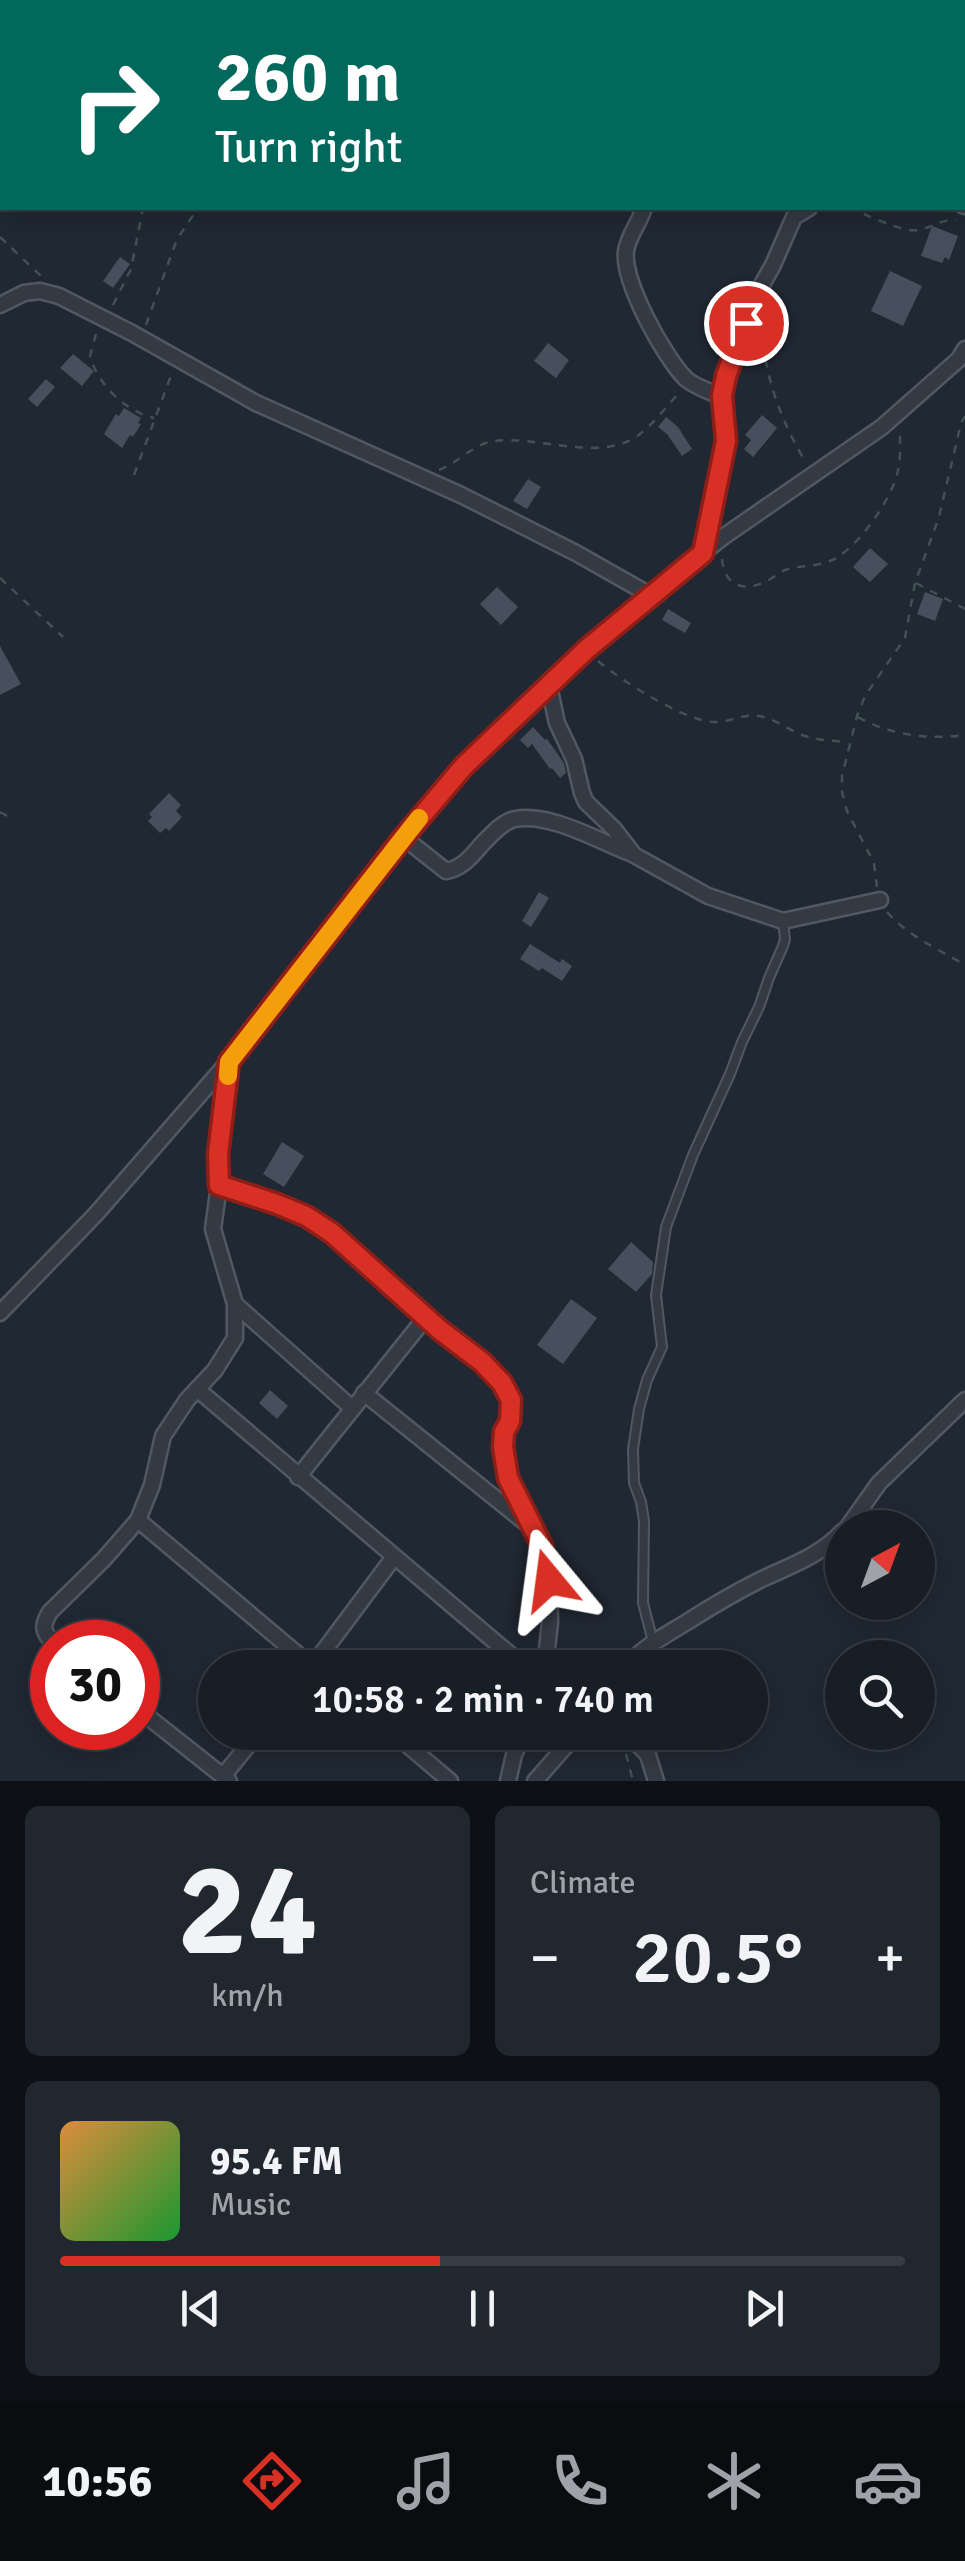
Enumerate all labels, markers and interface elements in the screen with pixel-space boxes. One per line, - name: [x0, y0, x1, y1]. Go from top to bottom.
- text: 260 m: [215, 34, 400, 120]
- icon: right: [50, 40, 180, 170]
- text: Turn right: [215, 120, 403, 175]
- pin: [704, 281, 789, 366]
- icon: arrive: [719, 296, 774, 351]
- north arrow: [825, 1510, 935, 1620]
- map controls: [825, 1510, 935, 1750]
- position arrow: [497, 1528, 601, 1632]
- speed limit sign: 30: [30, 1620, 160, 1750]
- button: search: [825, 1640, 935, 1750]
- text: 10:58 · 2 min · 740 m: [312, 1676, 654, 1723]
- text: 24: [177, 1831, 318, 1991]
- text: Climate: [530, 1863, 636, 1902]
- text: 20.5°: [632, 1911, 803, 2004]
- text: −: [530, 1924, 560, 1992]
- text: +: [875, 1924, 905, 1992]
- text: km/h: [211, 1976, 284, 2015]
- text: 95.4 FM: [210, 2138, 343, 2185]
- text: Music: [210, 2185, 291, 2224]
- icon: previous: [173, 2281, 228, 2336]
- icon: pause: [455, 2281, 510, 2336]
- icon: next: [737, 2281, 792, 2336]
- icon: directions: [237, 2446, 307, 2516]
- icon: music: [391, 2446, 461, 2516]
- icon: phone: [545, 2446, 615, 2516]
- icon: climate: [699, 2446, 769, 2516]
- icon: car: [853, 2446, 923, 2516]
- text: 10:56: [42, 2454, 152, 2509]

